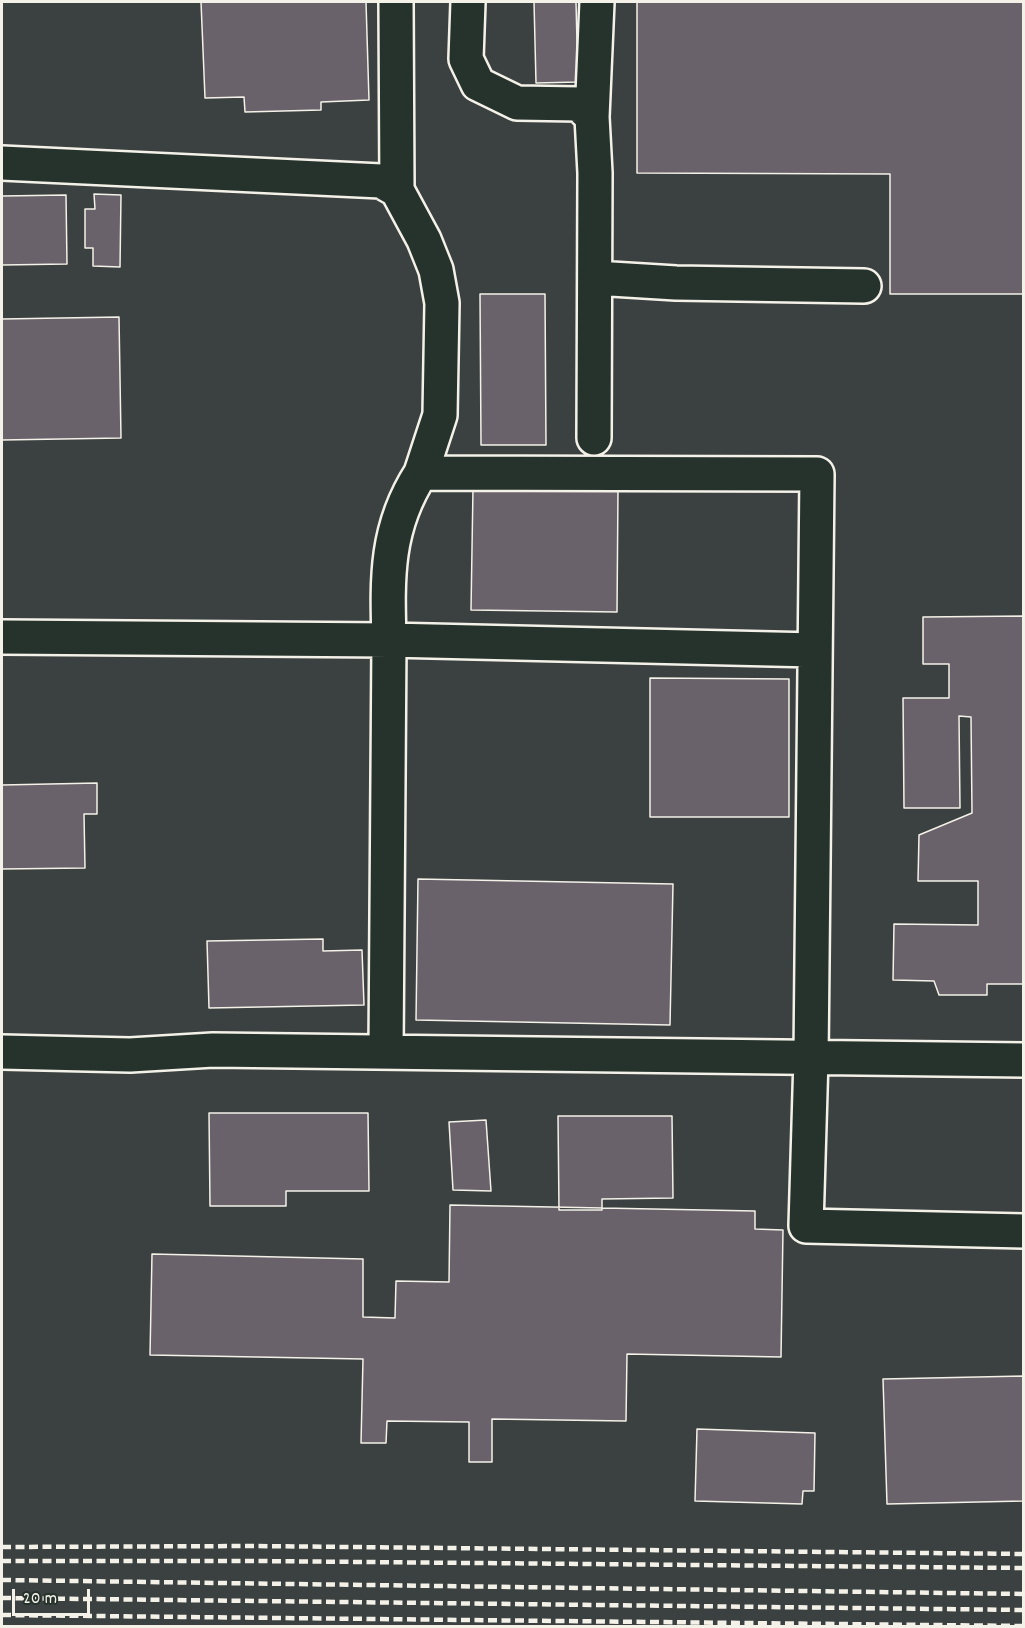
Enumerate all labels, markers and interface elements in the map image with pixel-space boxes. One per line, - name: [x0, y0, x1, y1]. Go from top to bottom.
- scale bar: [15, 1577, 93, 1615]
- text: 20 m: [23, 1587, 57, 1612]

